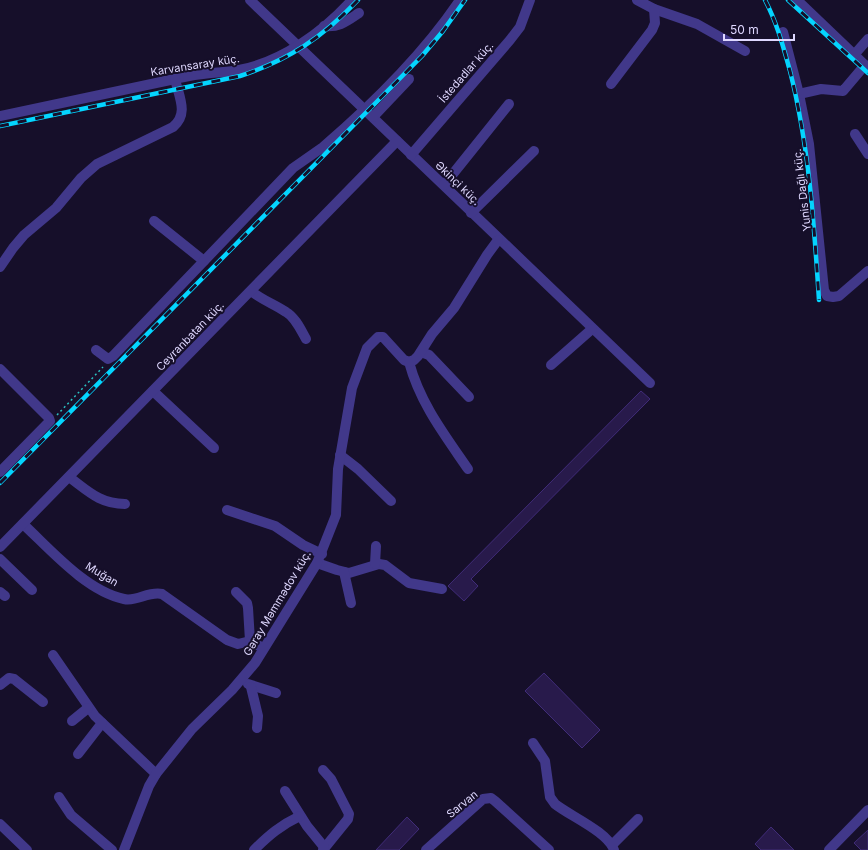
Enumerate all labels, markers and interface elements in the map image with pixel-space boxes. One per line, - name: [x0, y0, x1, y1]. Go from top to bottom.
- scale bar: [724, 16, 794, 42]
- text: 50 m: [730, 22, 759, 37]
- street label: İstedadlar küç.: [436, 39, 496, 105]
- street label: Karvansaray küç.: [149, 51, 241, 79]
- street label: Yunis Dağlı küç.: [790, 148, 814, 232]
- street label: Əkinçi küç.: [432, 158, 484, 208]
- street label: Ceyranbatan küç.: [153, 298, 227, 374]
- street label: Gəray Məmmədov küç.: [240, 548, 314, 658]
- street label: Muğan: [83, 559, 121, 589]
- street label: Sarvan: [443, 787, 481, 821]

